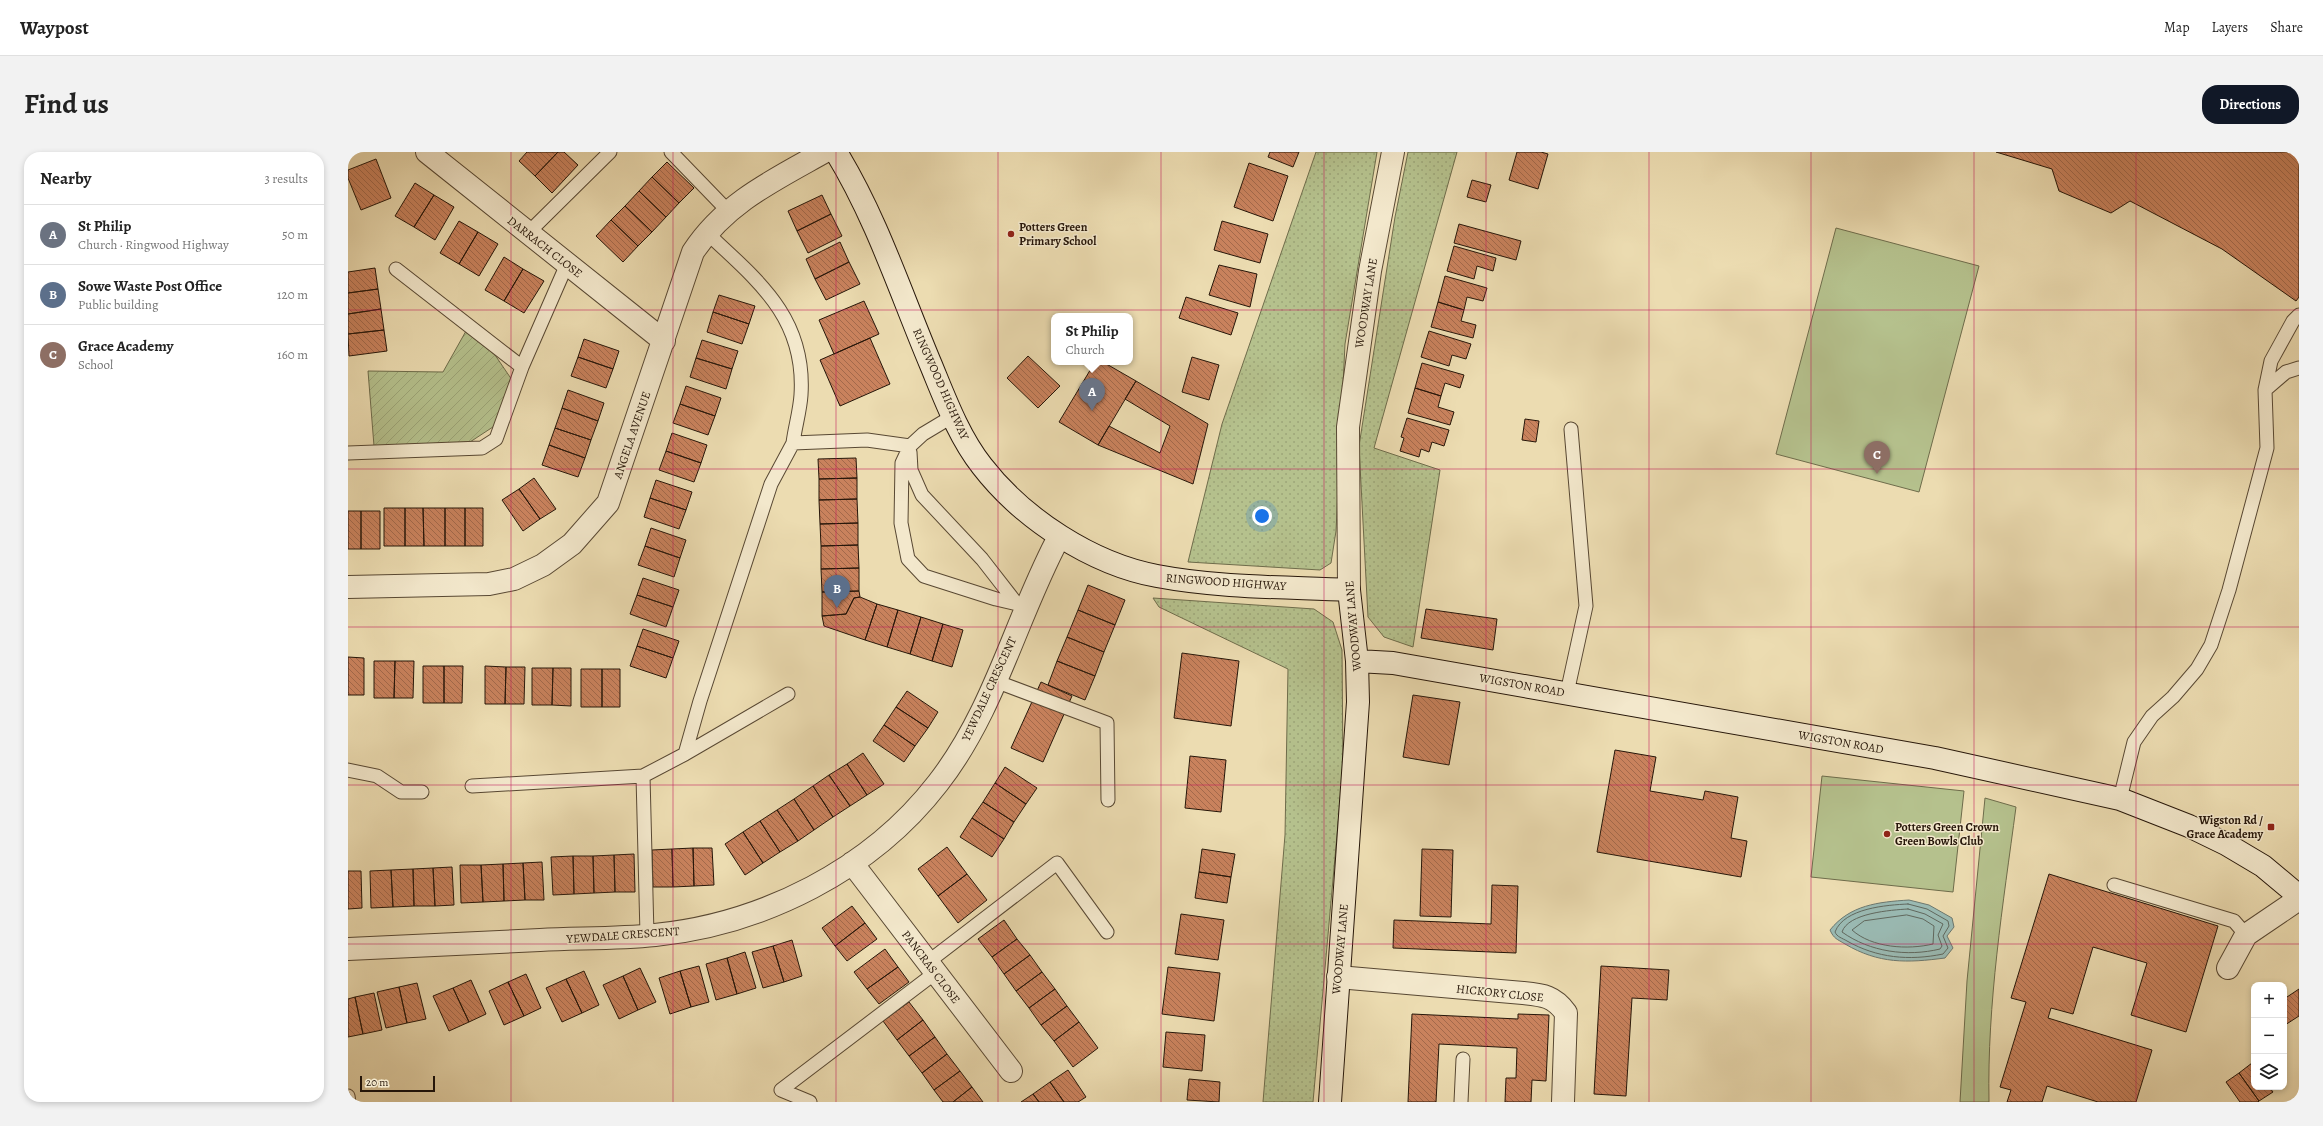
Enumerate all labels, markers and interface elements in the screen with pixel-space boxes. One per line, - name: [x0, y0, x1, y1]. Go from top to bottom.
- text: Waypost: [20, 15, 89, 41]
- text: Map: [2164, 18, 2190, 37]
- text: Layers: [2212, 18, 2248, 37]
- text: Share: [2270, 18, 2303, 37]
- text: Find us: [24, 85, 109, 123]
- button: Directions: [2202, 85, 2299, 124]
- text: Nearby: [40, 167, 91, 190]
- text: 3 results: [264, 170, 308, 187]
- street label: DARRACH CLOSE: [504, 213, 586, 281]
- text: St Philip: [78, 216, 131, 236]
- place label: Potters Green Primary School: [1019, 219, 1097, 249]
- text: A: [49, 226, 57, 243]
- text: 50 m: [282, 226, 308, 243]
- marker: Potters Green Primary School: [1006, 229, 1016, 239]
- text: Church · Ringwood Highway: [78, 236, 229, 253]
- street label: WOODWAY LANE: [1351, 257, 1381, 350]
- text: Sowe Waste Post Office: [78, 276, 222, 296]
- text: B: [49, 286, 57, 303]
- text: 120 m: [277, 286, 308, 303]
- text: Public building: [78, 296, 158, 313]
- popup: [1051, 313, 1133, 365]
- text: St Philip: [1065, 321, 1119, 341]
- street label: RINGWOOD HIGHWAY: [909, 326, 973, 443]
- text: Grace Academy: [78, 336, 173, 356]
- text: Church: [1065, 341, 1105, 358]
- text: C: [49, 346, 57, 363]
- text: 160 m: [277, 346, 308, 363]
- text: School: [78, 356, 113, 373]
- pin: A: [1079, 378, 1105, 411]
- street label: ANGELA AVENUE: [609, 389, 654, 482]
- pin: C: [1864, 441, 1890, 474]
- your location: [1252, 506, 1272, 526]
- street label: RINGWOOD HIGHWAY: [1165, 570, 1287, 594]
- pin: B: [824, 575, 850, 608]
- street label: WOODWAY LANE: [1341, 580, 1365, 673]
- street label: YEWDALE CRESCENT: [957, 634, 1020, 745]
- street label: WIGSTON ROAD: [1477, 669, 1566, 700]
- street label: WIGSTON ROAD: [1796, 726, 1885, 757]
- place label: Wigston Rd / Grace Academy: [2187, 812, 2263, 842]
- place label: Potters Green Crown Green Bowls Club: [1895, 819, 1999, 849]
- marker: Wigston Rd / Grace Academy: [2266, 822, 2276, 832]
- marker: Potters Green Crown Green Bowls Club: [1882, 829, 1892, 839]
- street label: WOODWAY LANE: [1328, 903, 1352, 996]
- street label: YEWDALE CRESCENT: [565, 923, 680, 947]
- street label: PANCRAS CLOSE: [898, 927, 964, 1007]
- street label: HICKORY CLOSE: [1455, 980, 1545, 1006]
- map controls: [2251, 982, 2287, 1090]
- button: +: [2251, 982, 2287, 1018]
- button: −: [2251, 1018, 2287, 1054]
- button: layers: [2251, 1054, 2287, 1090]
- scale bar: [360, 1074, 435, 1093]
- text: 20 m: [366, 1075, 388, 1090]

